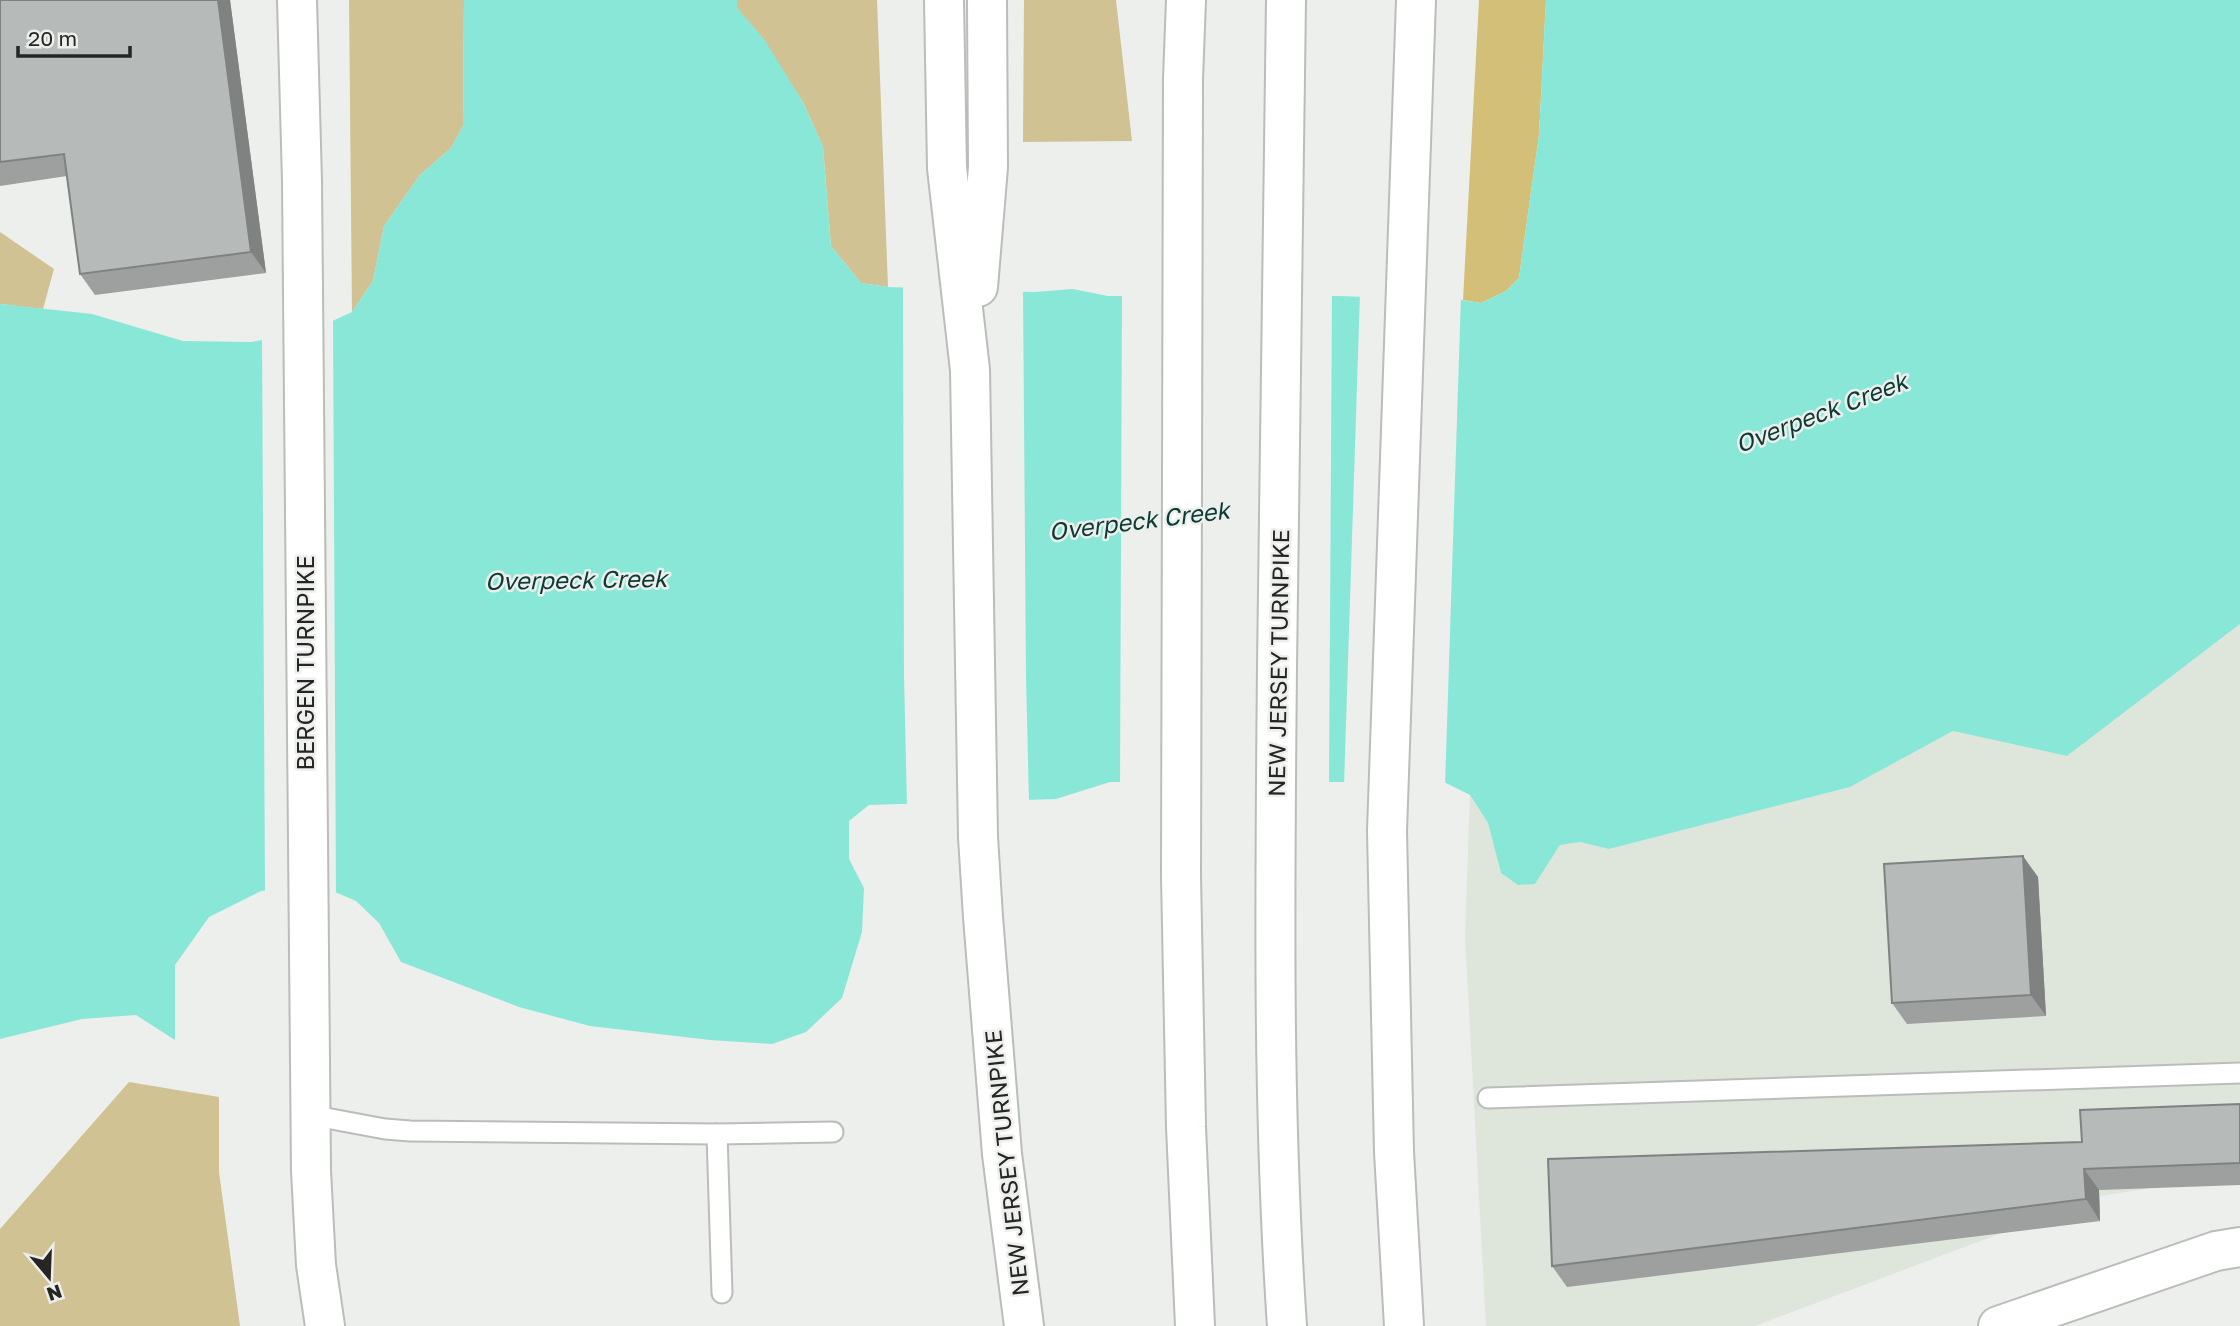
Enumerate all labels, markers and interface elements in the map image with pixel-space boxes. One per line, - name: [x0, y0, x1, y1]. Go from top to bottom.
- scale bar: [18, 14, 130, 58]
- text: 20 m: [28, 25, 77, 51]
- water label: Overpeck Creek: [1731, 365, 1913, 458]
- water label: Overpeck Creek: [1047, 494, 1234, 545]
- street label: NEW JERSEY TURNPIKE: [1262, 529, 1294, 797]
- street label: BERGEN TURNPIKE: [291, 556, 319, 770]
- water label: Overpeck Creek: [485, 563, 670, 595]
- street label: NEW JERSEY TURNPIKE: [978, 1028, 1034, 1298]
- north arrow: [14, 1242, 84, 1312]
- text: N: [44, 1280, 65, 1307]

